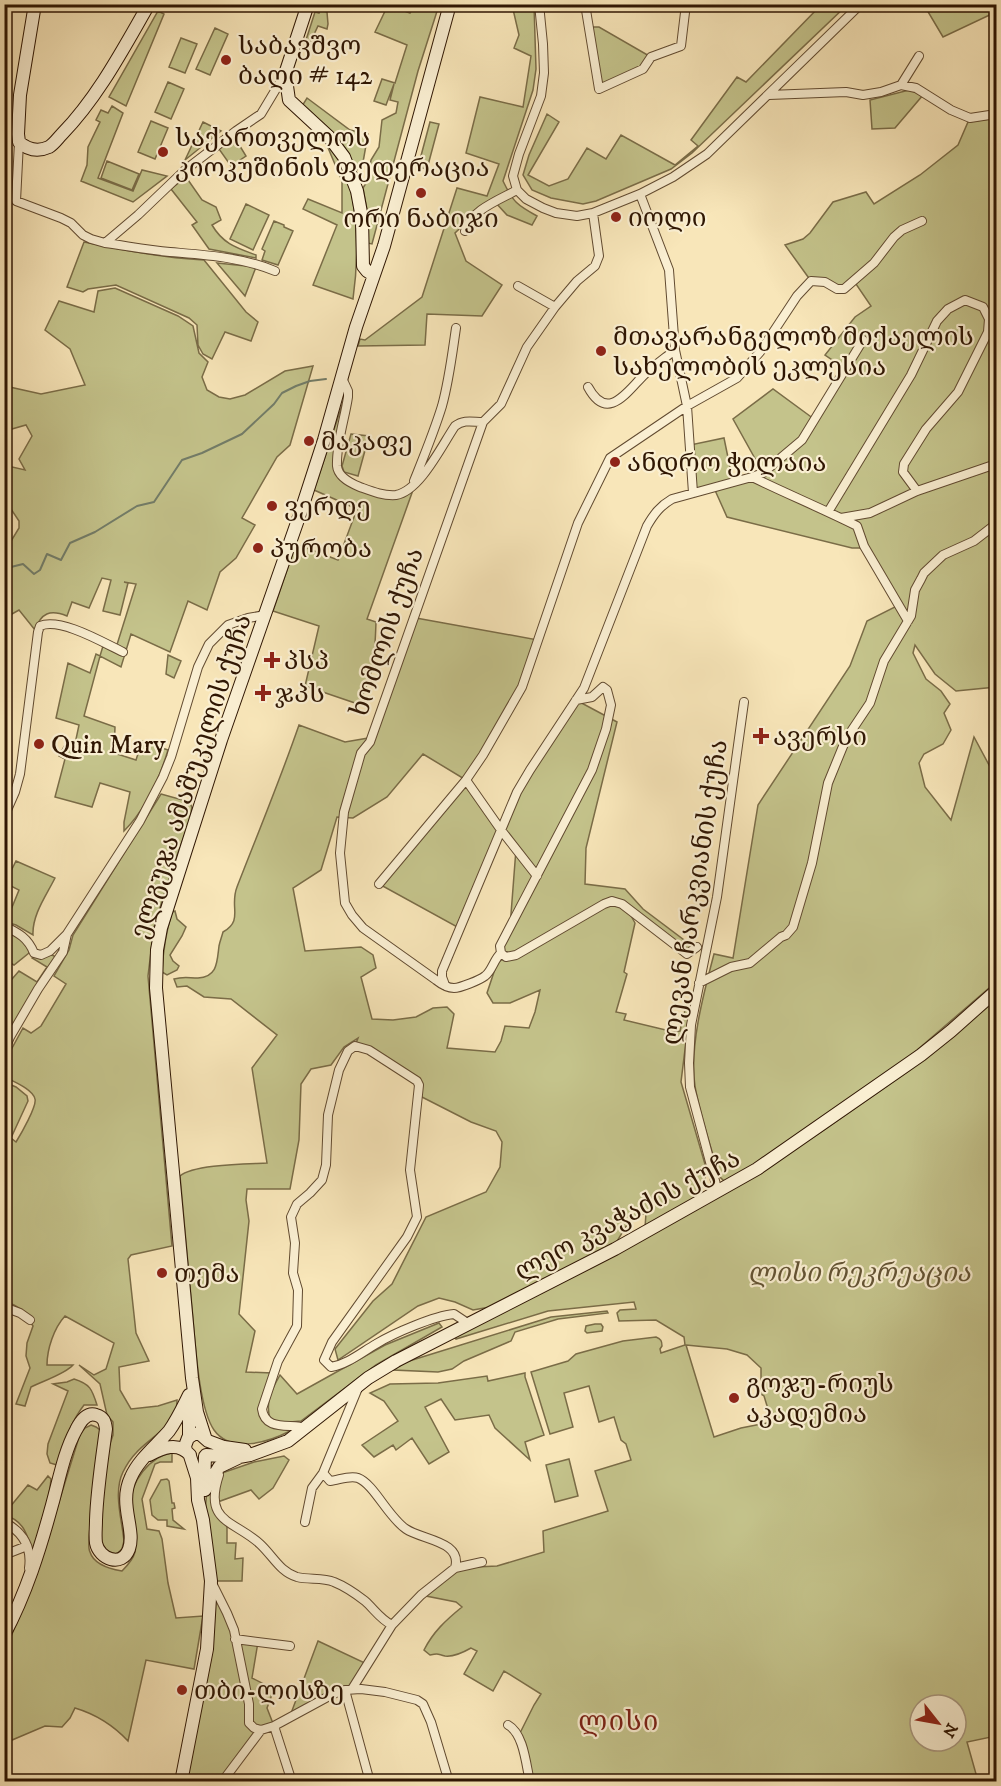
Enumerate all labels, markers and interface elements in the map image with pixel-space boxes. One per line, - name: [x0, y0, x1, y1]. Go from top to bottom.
- place label: საბავშვო ბაღი # 142: [238, 30, 372, 93]
- marker: საბავშვო ბაღი # 142: [219, 53, 233, 67]
- place label: საქართველოს კიოკუშინის ფედერაცია: [175, 122, 489, 185]
- marker: საქართველოს კიოკუშინის ფედერაცია: [156, 145, 170, 159]
- marker: ორი ნაბიჯი: [414, 186, 428, 200]
- place label: იოლი: [628, 202, 707, 235]
- place label: ორი ნაბიჯი: [343, 203, 499, 236]
- marker: იოლი: [609, 210, 623, 224]
- place label: მთავარანგელოზ მიქაელის სახელობის ეკლესია: [613, 321, 974, 384]
- marker: მთავარანგელოზ მიქაელის სახელობის ეკლესია: [594, 344, 608, 358]
- place label: მაკაფე: [321, 426, 413, 459]
- marker: მაკაფე: [302, 434, 316, 448]
- place label: ანდრო ჭილაია: [627, 447, 826, 480]
- marker: ანდრო ჭილაია: [608, 455, 622, 469]
- place label: ვერდე: [284, 491, 371, 524]
- marker: ვერდე: [265, 499, 279, 513]
- place label: პურობა: [270, 533, 372, 566]
- marker: პურობა: [251, 541, 265, 555]
- street label: ხომლის ქუჩა: [343, 544, 432, 721]
- street label: ელგუჯა ამაშუკელის ქუჩა: [123, 610, 260, 943]
- place label: პსპ: [284, 645, 329, 678]
- marker: პსპ: [265, 653, 279, 667]
- place label: ჯპს: [275, 678, 325, 711]
- marker: ჯპს: [256, 686, 270, 700]
- place label: ავერსი: [773, 721, 867, 754]
- place label: Quin Mary: [51, 729, 166, 762]
- marker: ავერსი: [754, 729, 768, 743]
- marker: Quin Mary: [32, 737, 46, 751]
- street label: ლევან ჩარკვიანის ქუჩა: [655, 737, 736, 1047]
- street label: ლეო კვაჭაძის ქუჩა: [509, 1142, 746, 1289]
- park label: ლისი რეკრეაცია: [748, 1257, 971, 1290]
- place label: თემა: [174, 1258, 240, 1291]
- marker: თემა: [155, 1266, 169, 1280]
- place label: გოჯუ-რიუს აკადემია: [746, 1368, 894, 1431]
- marker: გოჯუ-რიუს აკადემია: [727, 1391, 741, 1405]
- place label: თბი-ლისზე: [194, 1675, 344, 1708]
- marker: თბი-ლისზე: [175, 1683, 189, 1697]
- north arrow: [908, 1693, 968, 1753]
- district label: ლისი: [578, 1705, 660, 1739]
- text: N: [938, 1719, 962, 1741]

